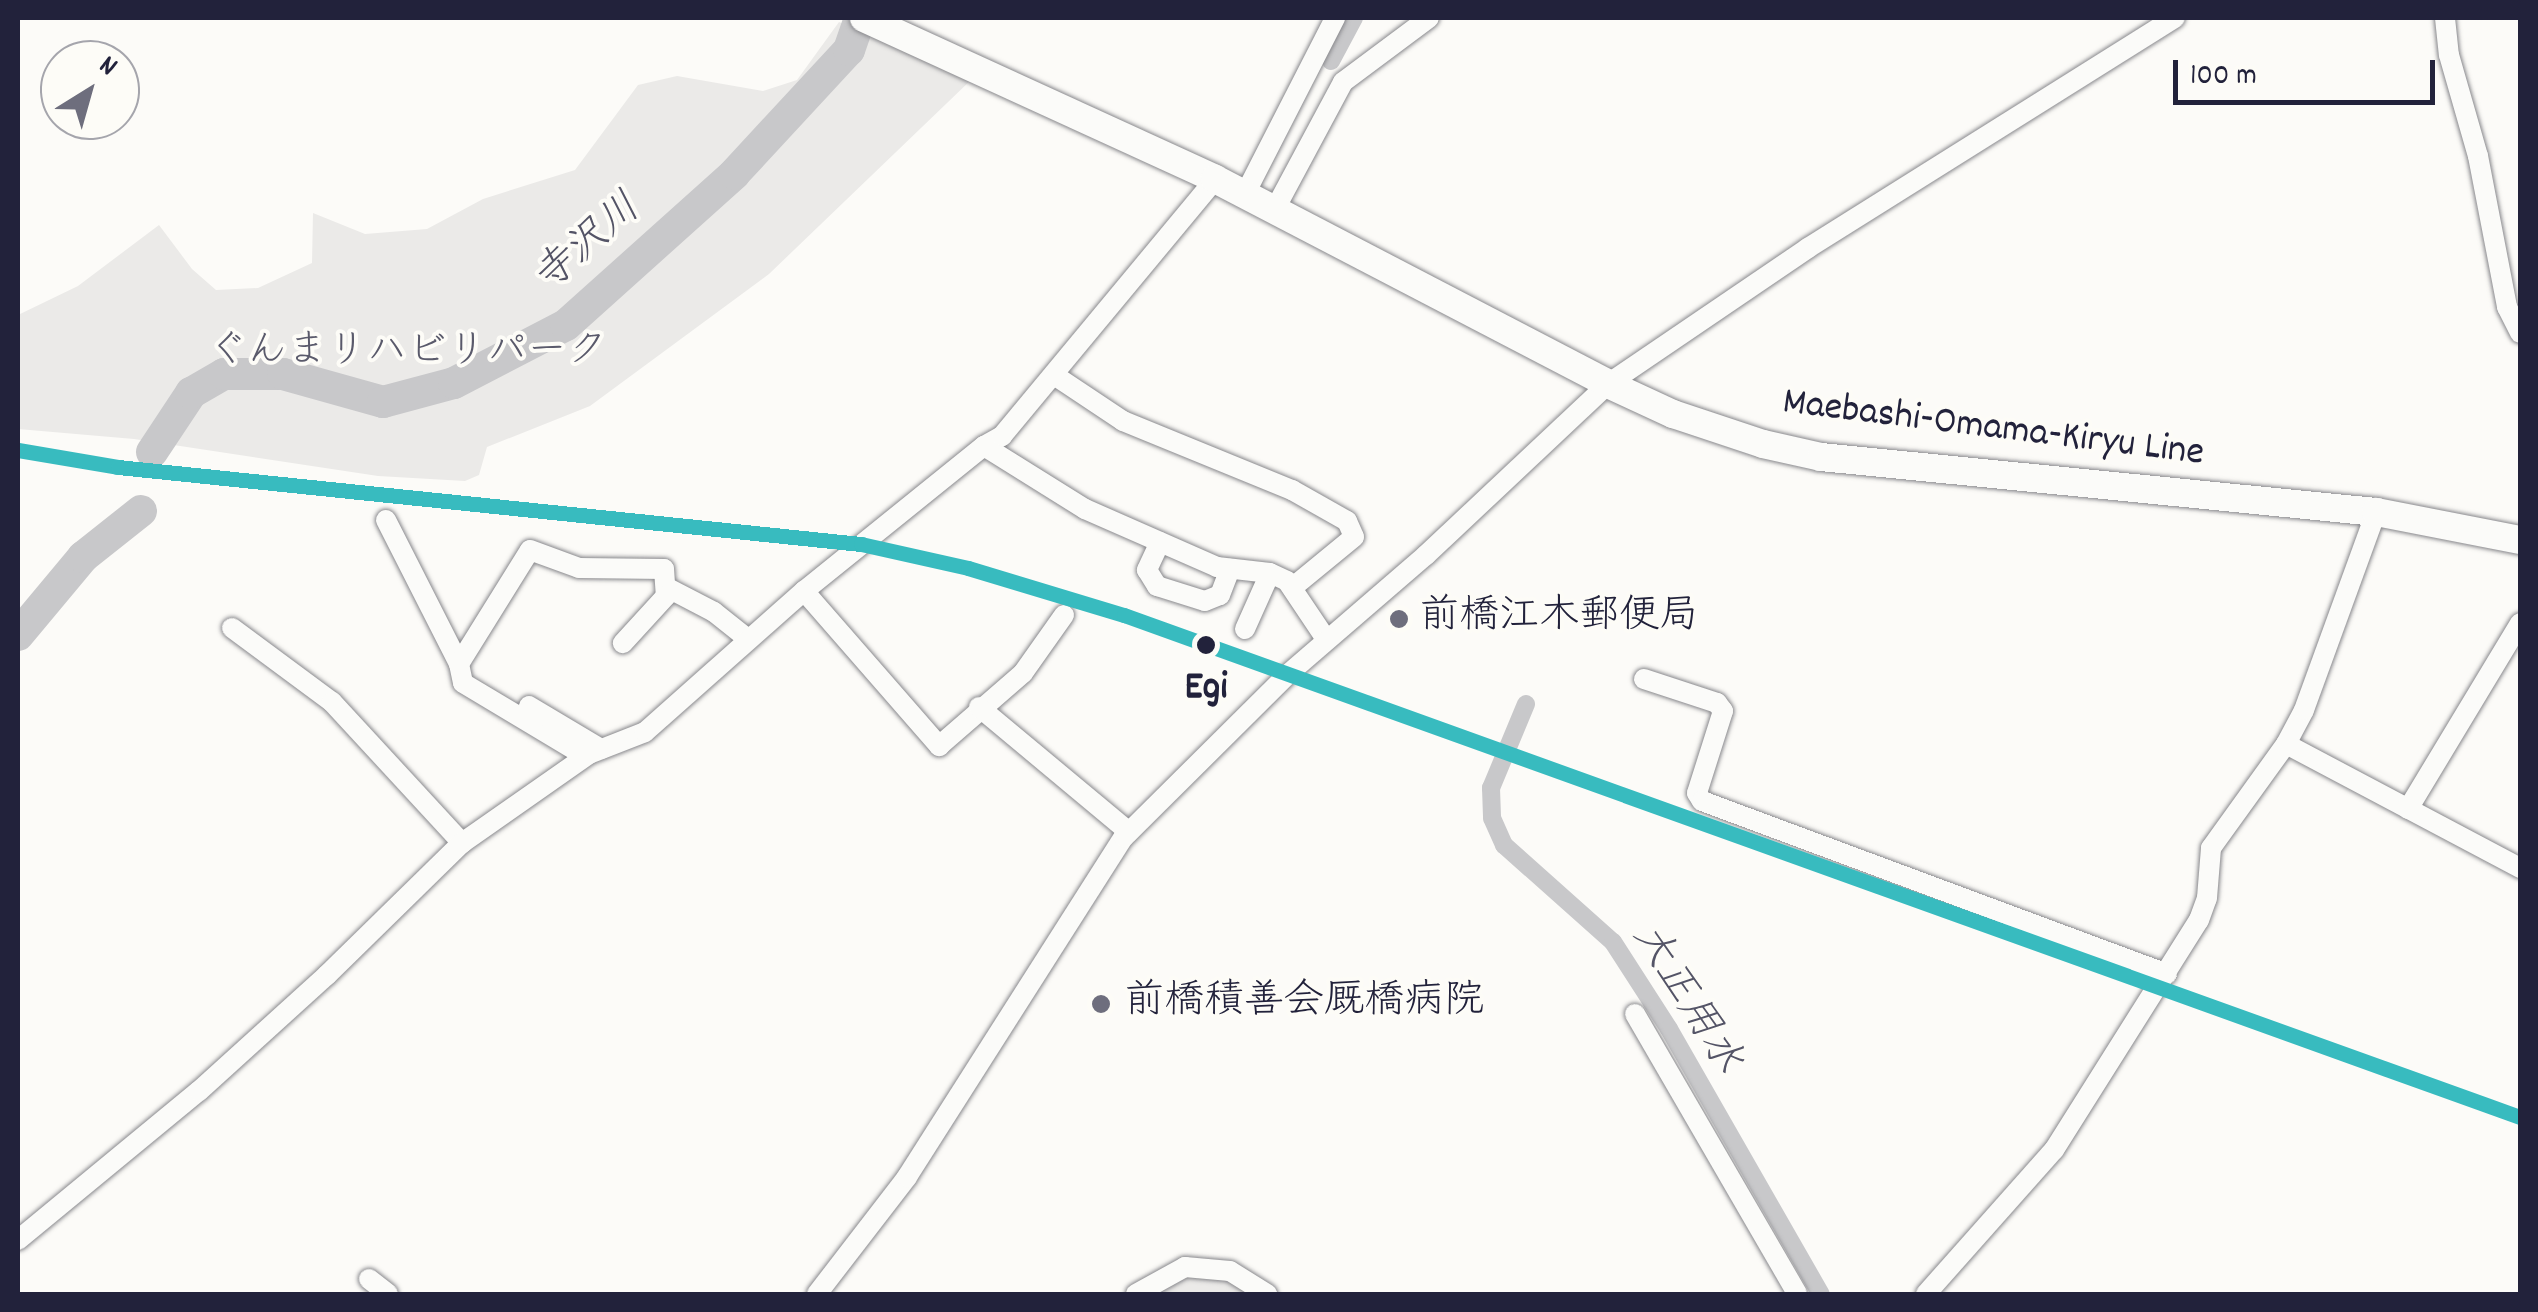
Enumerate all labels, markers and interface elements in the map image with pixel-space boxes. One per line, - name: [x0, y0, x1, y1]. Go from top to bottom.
- north arrow: [40, 40, 140, 140]
- scale bar: [2178, 40, 2440, 102]
- text: N: [89, 47, 124, 88]
- text: 100 m: [2190, 56, 2257, 99]
- water label: 寺沢川: [525, 185, 653, 305]
- park label: ぐんまリハビリパーク: [207, 330, 607, 378]
- street label: Maebashi-Omama-Kiryu Line: [1780, 380, 2206, 480]
- place label: 前橋江木郵便局: [1419, 595, 1699, 643]
- marker: 前橋江木郵便局: [1388, 608, 1410, 630]
- marker: Egi: [1190, 629, 1222, 661]
- place label: Egi: [1185, 666, 1227, 714]
- water label: 大正用水: [1619, 915, 1751, 1085]
- place label: 前橋積善会厩橋病院: [1124, 980, 1484, 1028]
- marker: 前橋積善会厩橋病院: [1088, 991, 1114, 1017]

